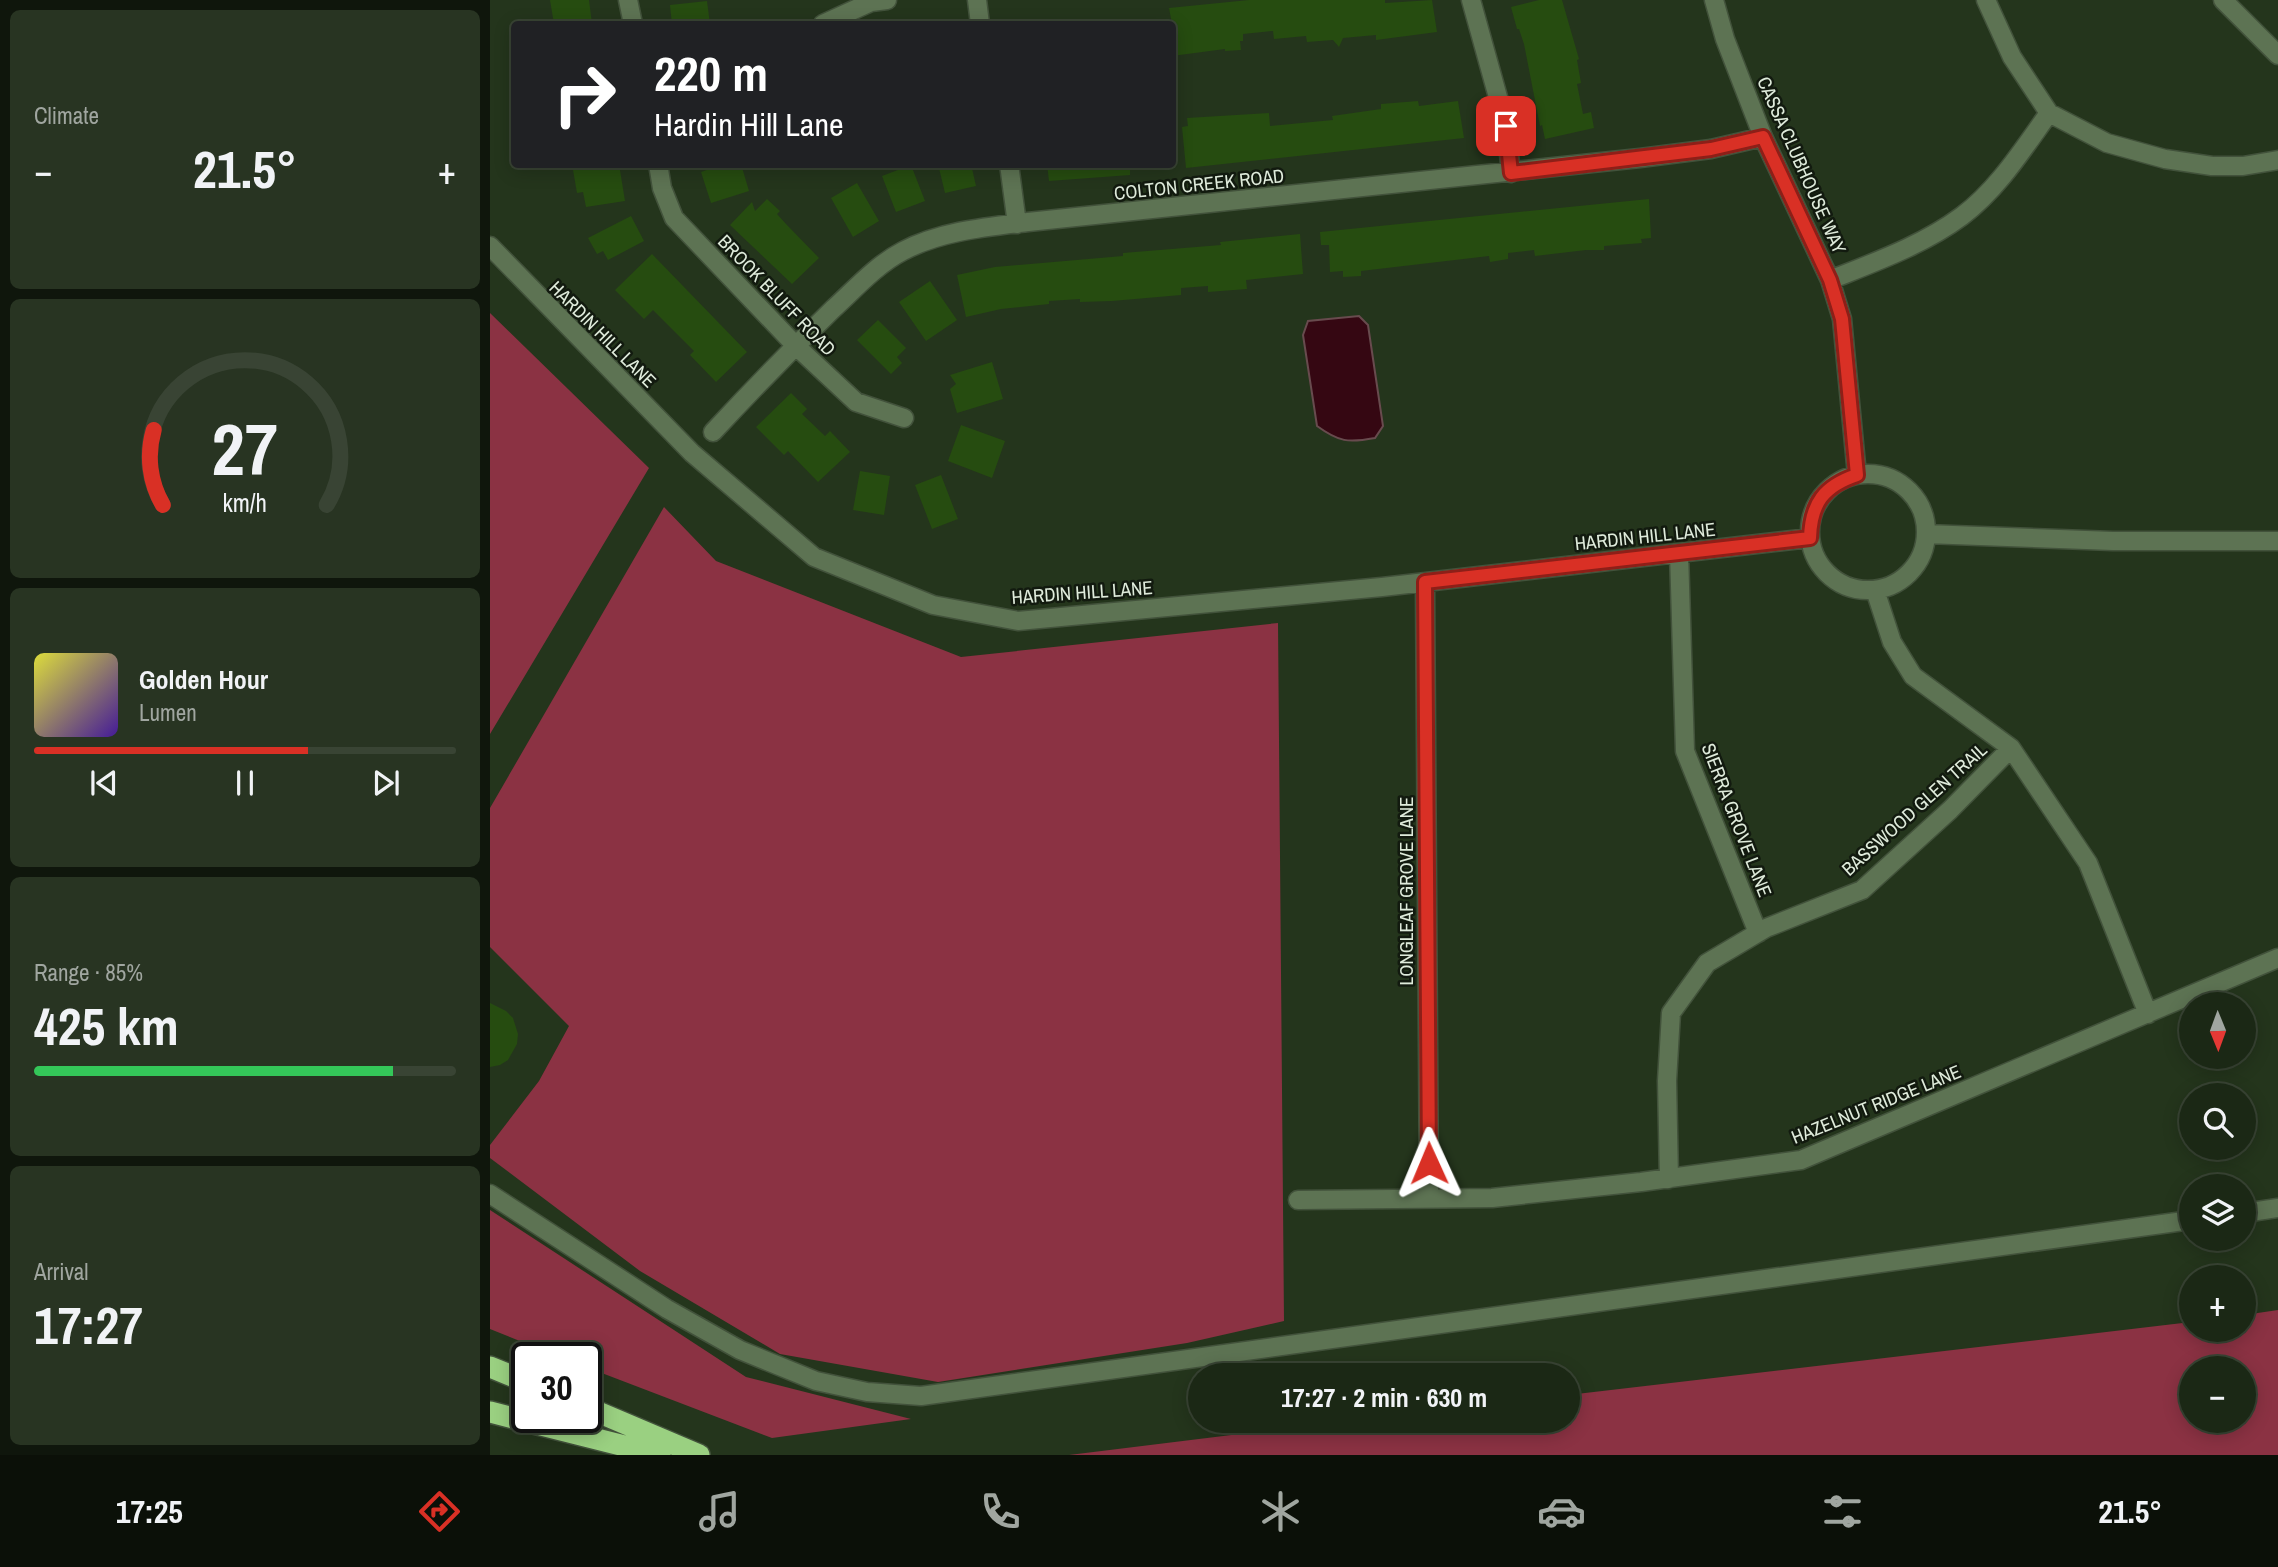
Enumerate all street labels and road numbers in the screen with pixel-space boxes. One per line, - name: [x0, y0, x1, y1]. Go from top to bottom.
- street label: CASSA CLUBHOUSE WAY: [1751, 72, 1853, 258]
- street label: COLTON CREEK ROAD: [1113, 162, 1285, 206]
- street label: BROOK BLUFF ROAD: [712, 229, 842, 361]
- street label: HARDIN HILL LANE: [544, 275, 662, 393]
- street label: HARDIN HILL LANE: [1573, 516, 1717, 556]
- street label: HARDIN HILL LANE: [1011, 574, 1153, 610]
- street label: BASSWOOD GLEN TRAIL: [1836, 737, 1992, 881]
- street label: SIERRA GROVE LANE: [1696, 739, 1778, 901]
- street label: LONGLEAF GROVE LANE: [1393, 797, 1419, 985]
- street label: HAZELNUT RIDGE LANE: [1787, 1058, 1965, 1150]

